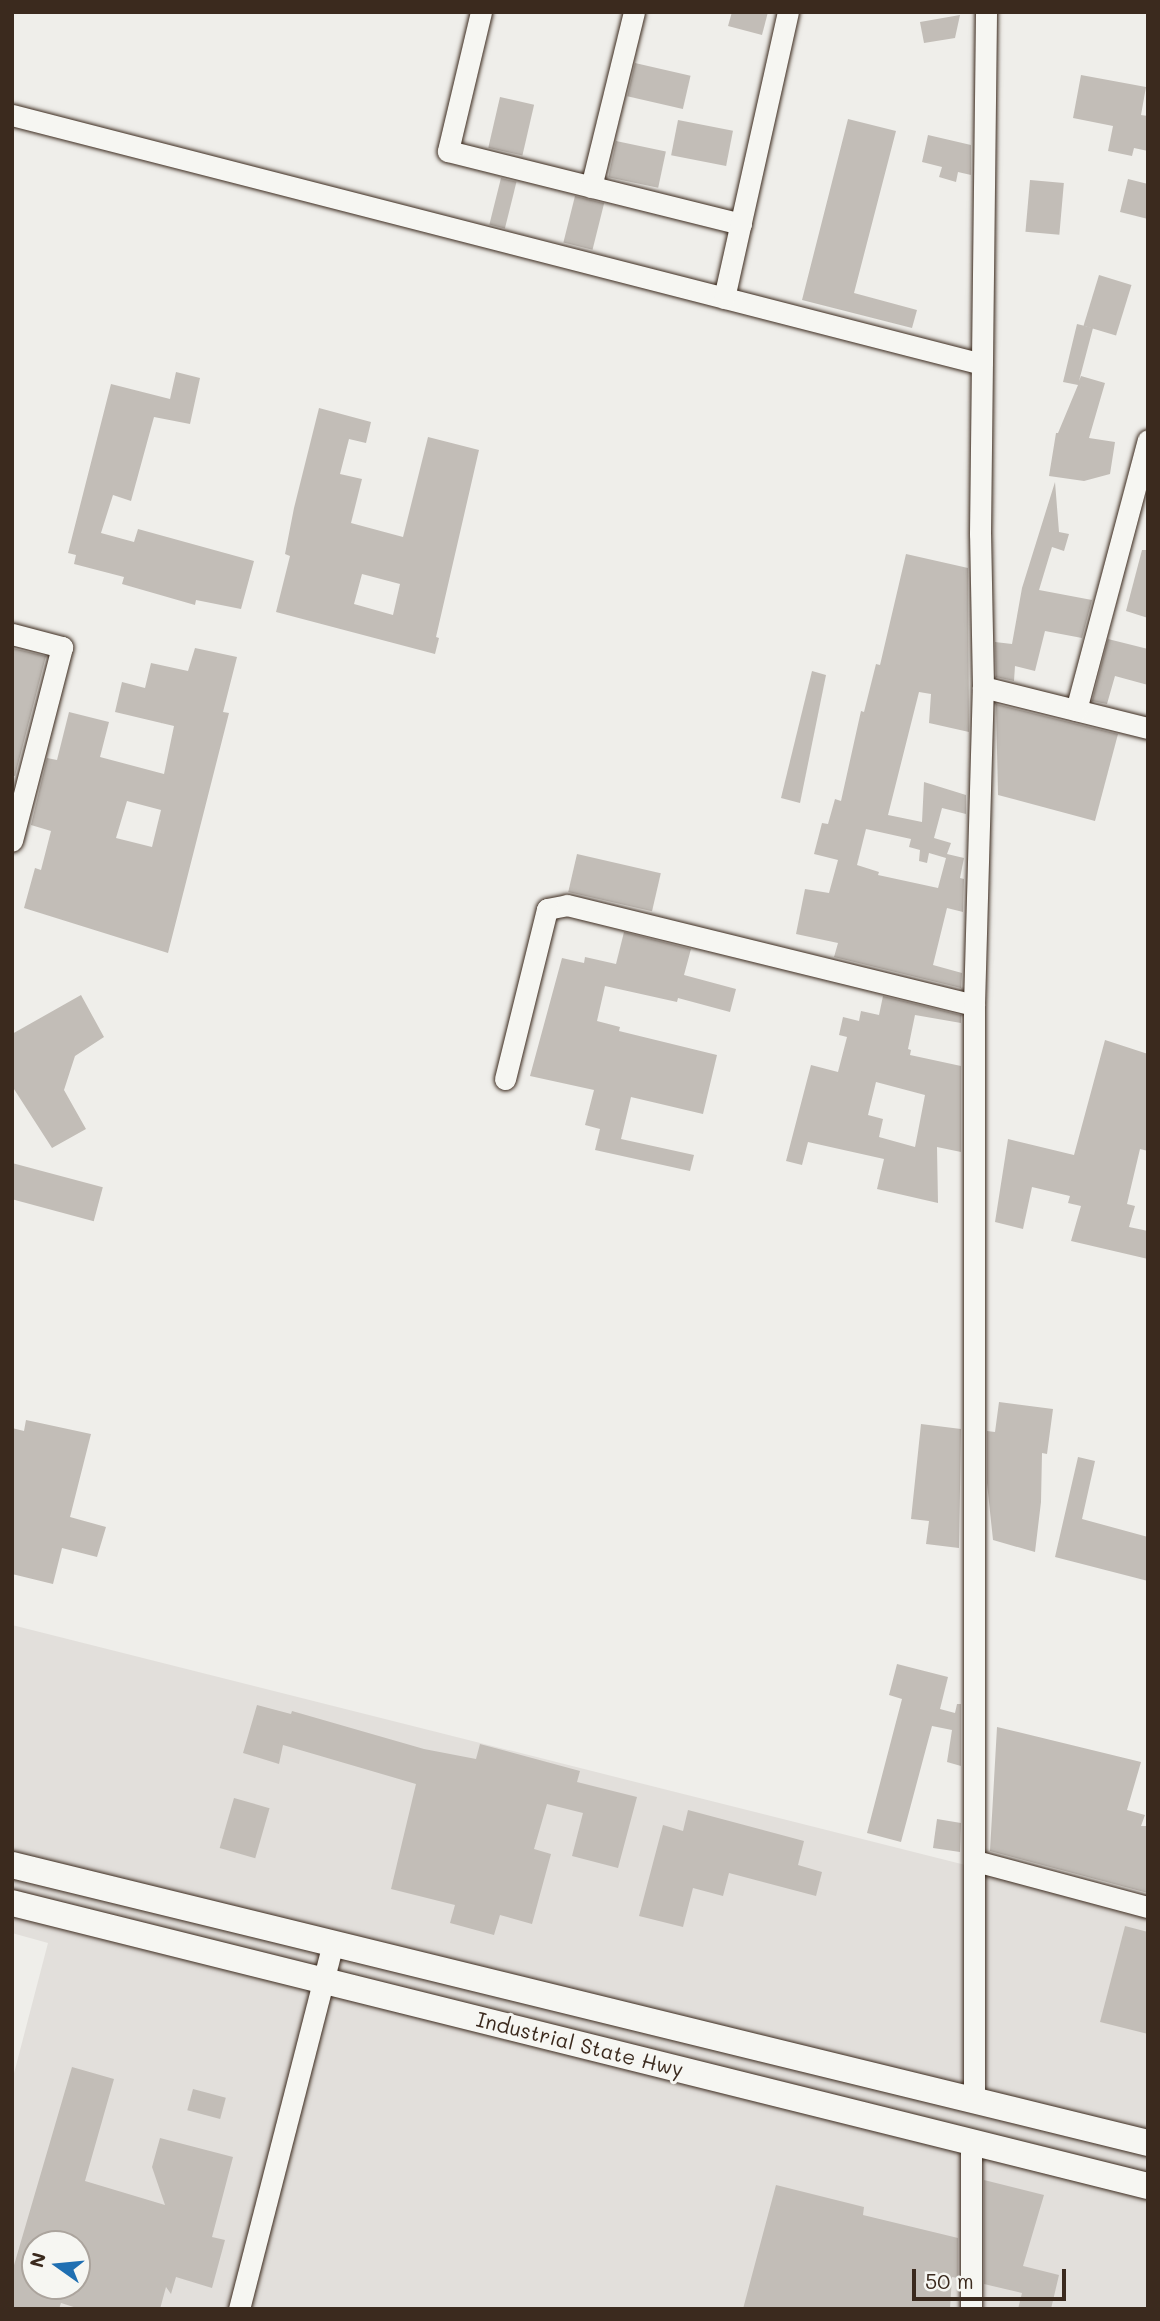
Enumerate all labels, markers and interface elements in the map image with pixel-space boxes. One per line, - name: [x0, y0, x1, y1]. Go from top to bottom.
- street label: Industrial State Hwy: [474, 2006, 686, 2082]
- north arrow: [21, 2230, 91, 2300]
- text: N: [23, 2250, 51, 2270]
- scale bar: [915, 2254, 1069, 2298]
- text: 50 m: [925, 2267, 974, 2294]

